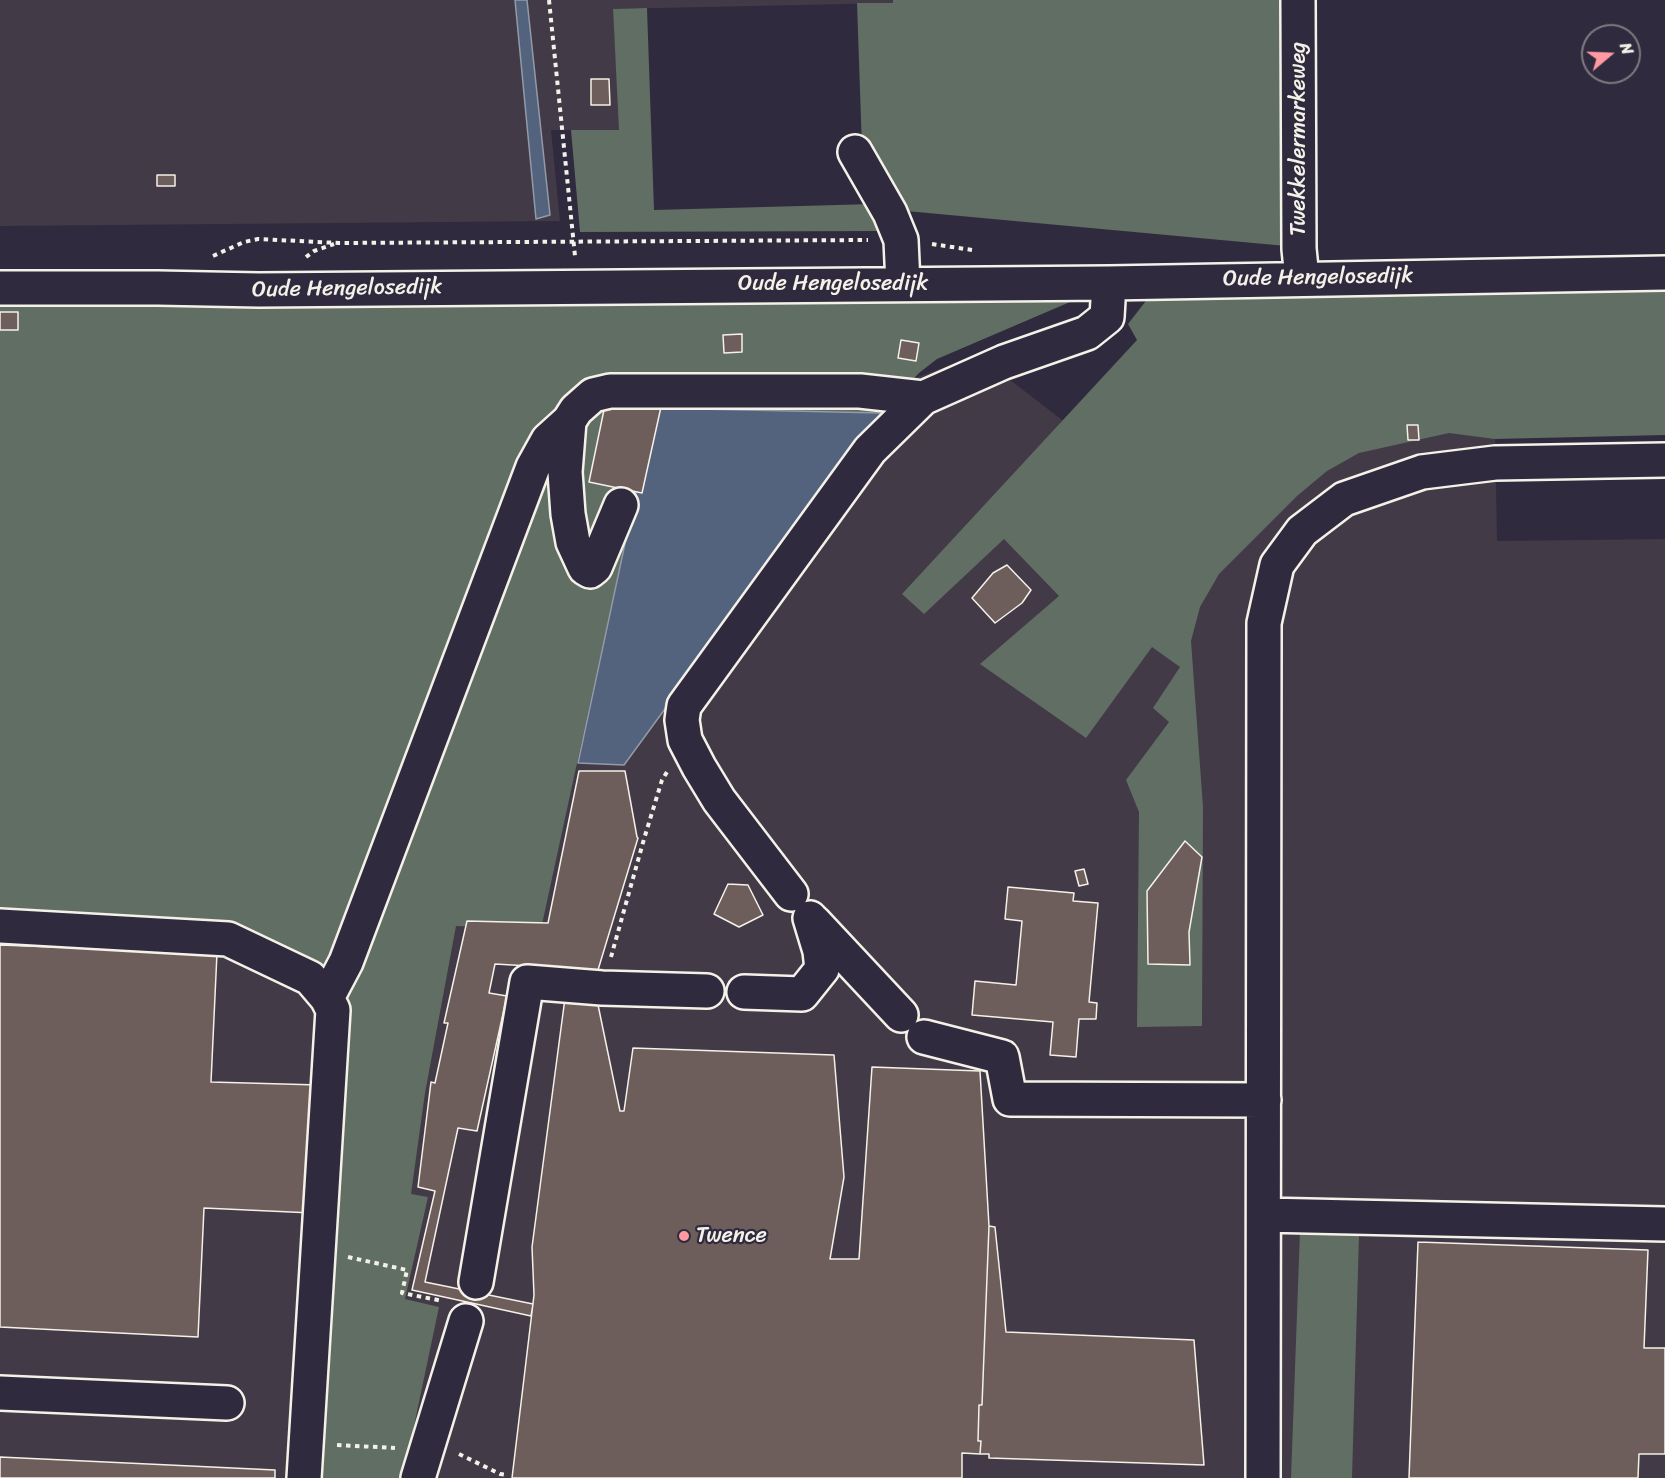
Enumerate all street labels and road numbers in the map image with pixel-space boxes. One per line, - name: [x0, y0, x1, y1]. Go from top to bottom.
- street label: Twekkelermarkeweg: [1286, 42, 1312, 236]
- street label: Oude Hengelosedijk: [1223, 263, 1413, 293]
- street label: Oude Hengelosedijk: [738, 271, 928, 297]
- street label: Oude Hengelosedijk: [252, 274, 442, 304]

